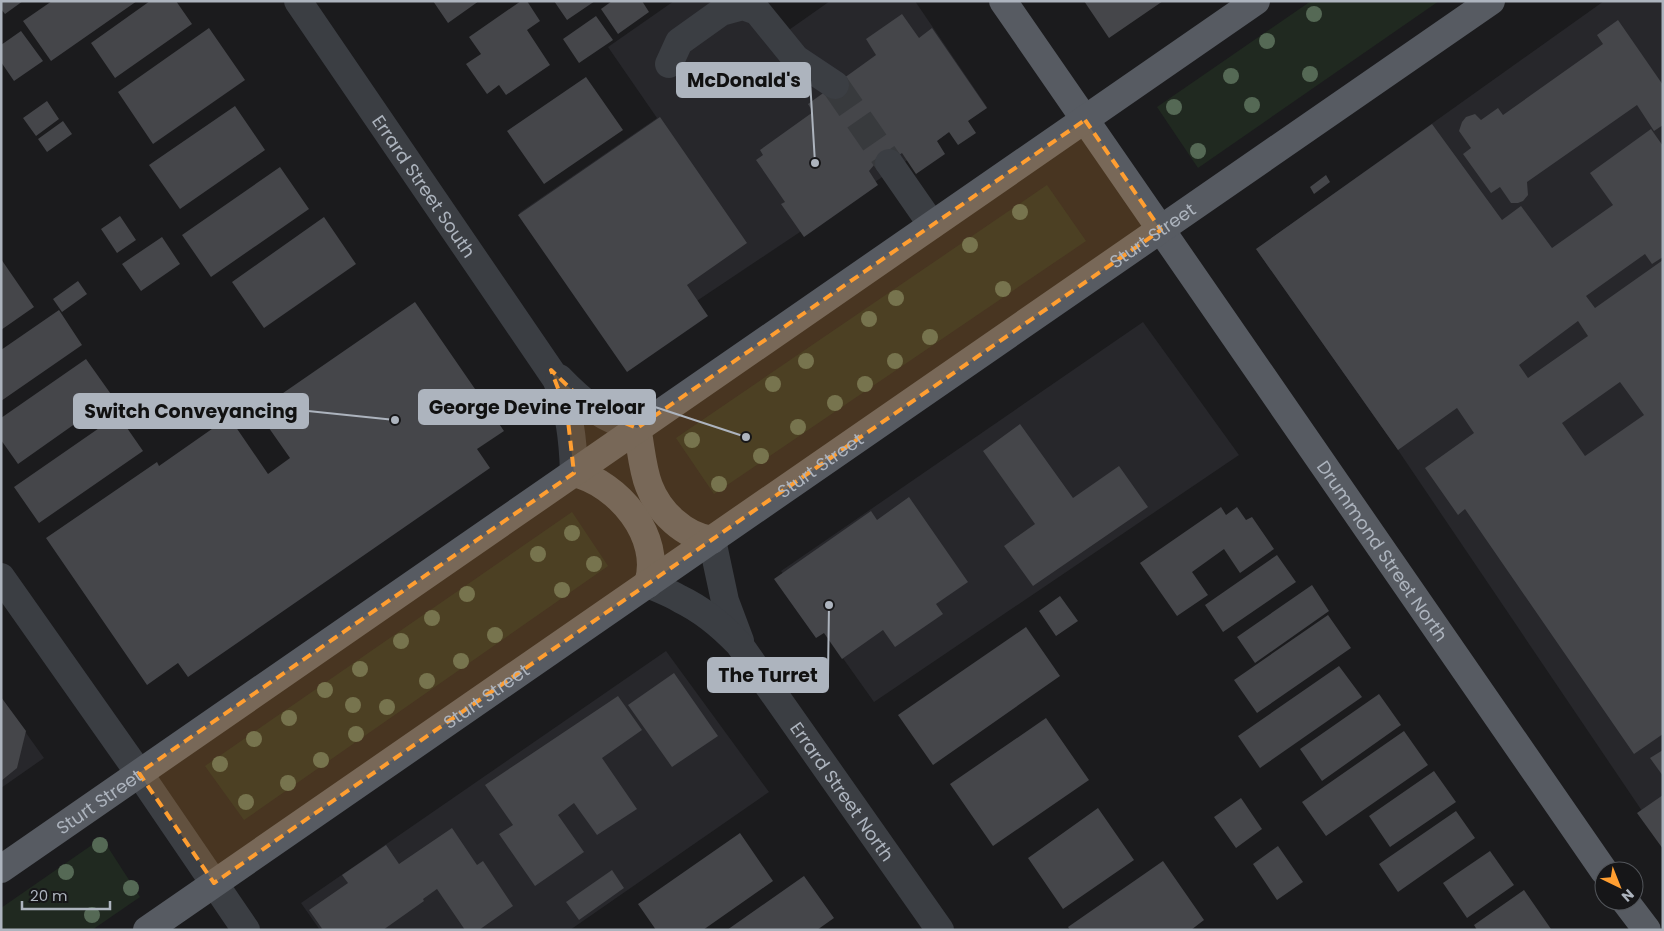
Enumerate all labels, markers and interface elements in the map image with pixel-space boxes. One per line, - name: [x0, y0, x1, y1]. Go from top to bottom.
- callout: McDonald's: [677, 63, 810, 97]
- text: McDonald's: [687, 67, 801, 94]
- street label: Errard Street South: [367, 110, 482, 262]
- street label: Sturt Street: [1104, 197, 1200, 274]
- callout: George Devine Treloar: [419, 390, 655, 424]
- callout: Switch Conveyancing: [74, 394, 308, 428]
- text: George Devine Treloar: [429, 394, 645, 421]
- text: Switch Conveyancing: [84, 398, 298, 425]
- street label: Sturt Street: [772, 426, 868, 503]
- street label: Drummond Street North: [1311, 455, 1454, 646]
- street label: Sturt Street: [438, 657, 534, 734]
- callout: The Turret: [708, 658, 828, 692]
- text: The Turret: [718, 662, 818, 689]
- street label: Errard Street North: [785, 717, 900, 866]
- street label: Sturt Street: [51, 763, 147, 840]
- north arrow: [1594, 861, 1644, 911]
- scale bar: [22, 878, 110, 910]
- text: 20 m: [30, 885, 68, 906]
- text: N: [1617, 885, 1639, 906]

